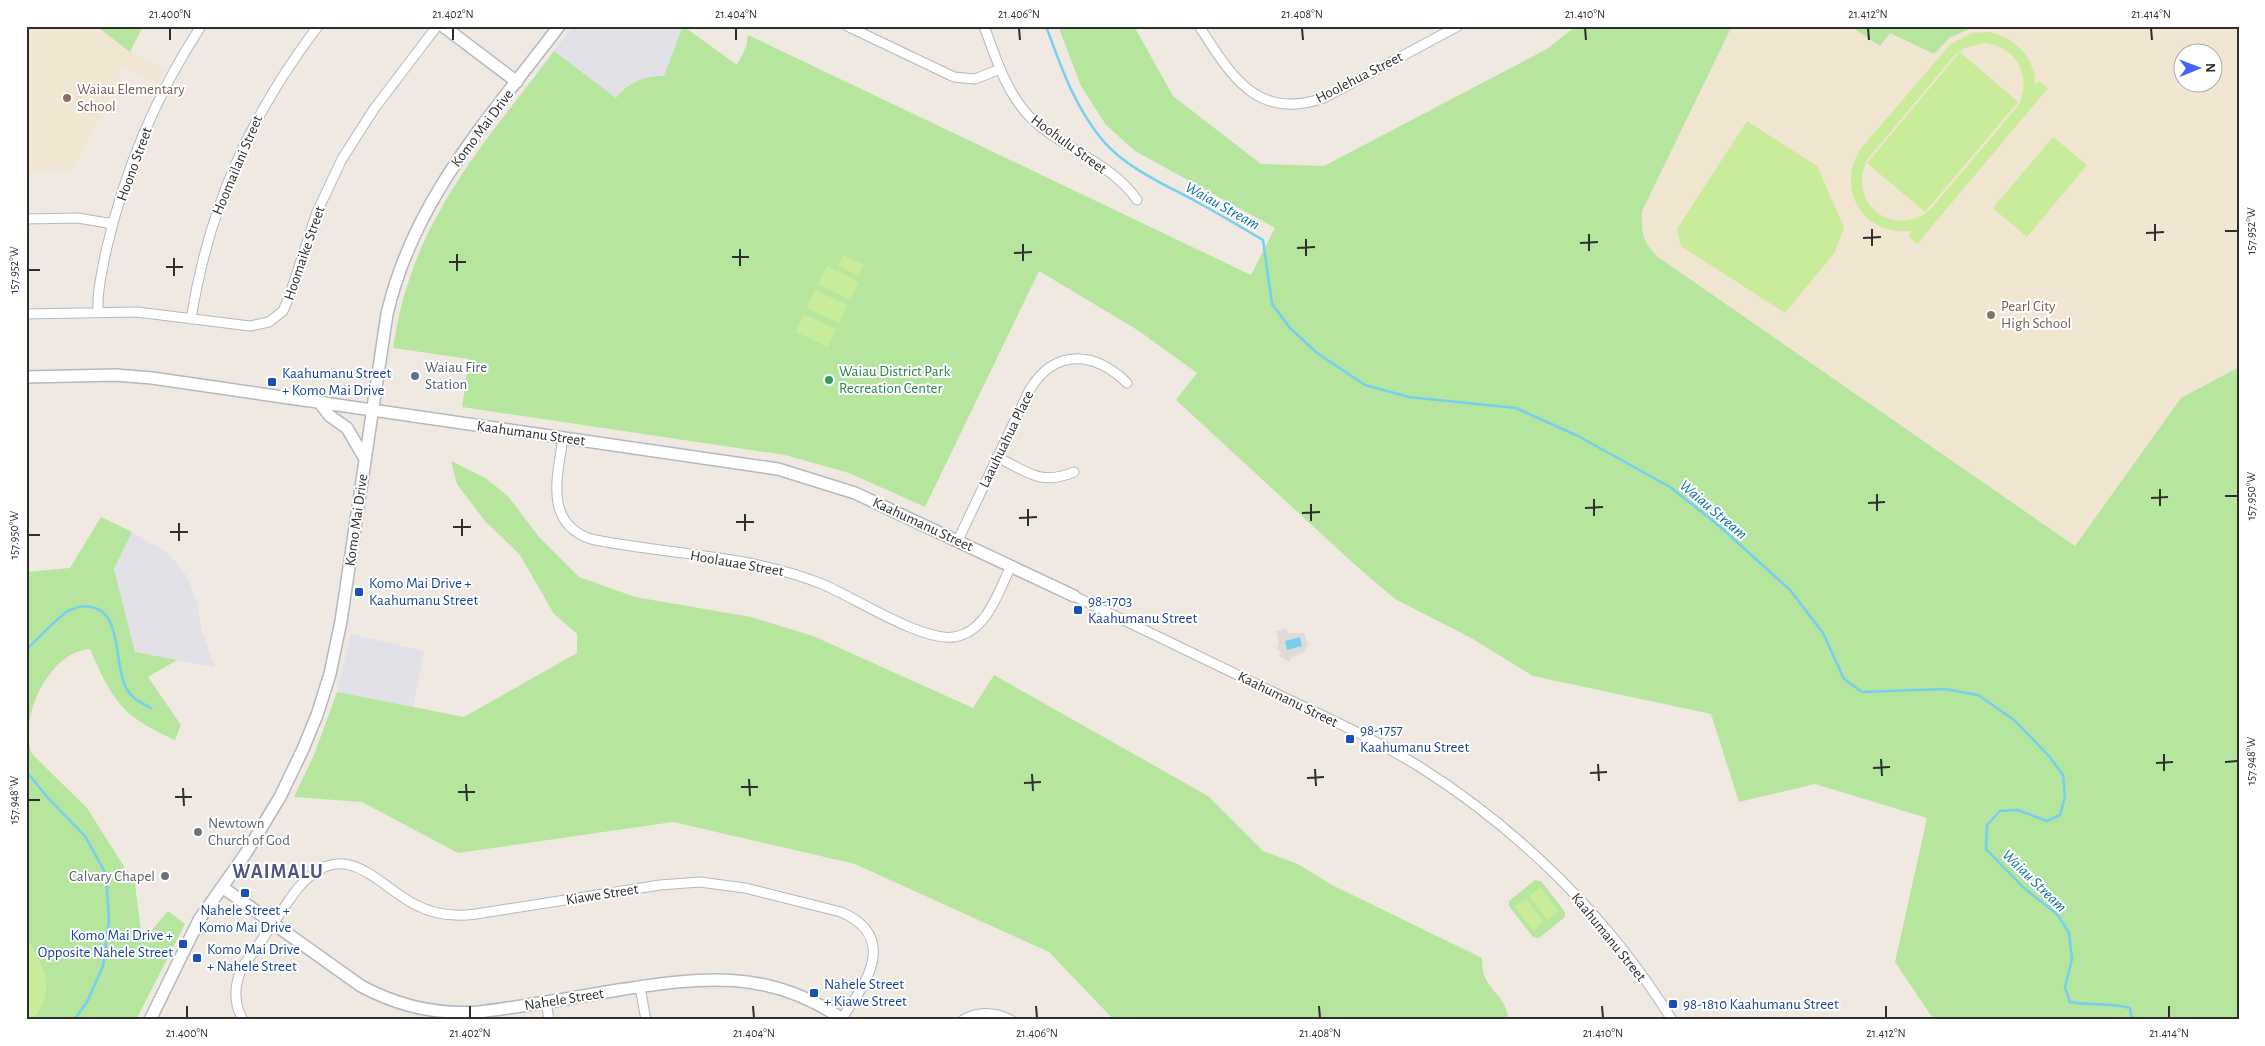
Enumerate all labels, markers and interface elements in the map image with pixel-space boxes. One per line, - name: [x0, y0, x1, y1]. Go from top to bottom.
- text: 21.400°N: [149, 8, 191, 20]
- text: 21.402°N: [432, 8, 474, 20]
- text: 21.404°N: [715, 8, 757, 20]
- text: 21.406°N: [998, 8, 1040, 20]
- text: 21.408°N: [1281, 8, 1323, 20]
- text: 21.410°N: [1565, 8, 1605, 20]
- text: 21.412°N: [1848, 8, 1888, 20]
- text: 21.414°N: [2131, 8, 2171, 20]
- north arrow: [2172, 42, 2222, 92]
- street label: Hoolehua Street: [1313, 49, 1405, 106]
- text: N: [2203, 63, 2217, 73]
- place label: Waiau Elementary School: [77, 82, 185, 114]
- street label: Komo Mai Drive: [448, 87, 516, 170]
- marker: Waiau Elementary School: [61, 92, 73, 104]
- street label: Hoohulu Street: [1028, 112, 1109, 177]
- street label: Hoomailani Street: [210, 113, 265, 217]
- street label: Hoono Street: [114, 125, 155, 203]
- water label: Waiau Stream: [1183, 179, 1262, 233]
- street label: Hoomaike Street: [281, 204, 328, 302]
- text: 157.952°W: [2245, 207, 2257, 255]
- text: 157.952°W: [8, 246, 20, 294]
- place label: Pearl City High School: [2001, 299, 2071, 331]
- marker: Pearl City High School: [1985, 309, 1997, 321]
- place label: Waiau Fire Station: [425, 360, 487, 392]
- place label: Waiau District Park Recreation Center: [839, 364, 950, 396]
- place label: Kaahumanu Street + Komo Mai Drive: [282, 366, 391, 398]
- marker: Waiau Fire Station: [409, 370, 421, 382]
- marker: Waiau District Park Recreation Center: [823, 374, 835, 386]
- marker: Kaahumanu Street + Komo Mai Drive: [266, 376, 278, 388]
- street label: Laauhuahua Place: [976, 388, 1036, 490]
- street label: Kaahumanu Street: [476, 418, 586, 449]
- text: 157.950°W: [2245, 472, 2257, 520]
- street label: Komo Mai Drive: [343, 473, 370, 567]
- water label: Waiau Stream: [1677, 477, 1750, 542]
- street label: Kaahumanu Street: [870, 495, 976, 554]
- text: 157.950°W: [8, 511, 20, 559]
- street label: Hoolauae Street: [689, 548, 785, 579]
- place label: Komo Mai Drive + Kaahumanu Street: [369, 576, 478, 608]
- marker: Komo Mai Drive + Kaahumanu Street: [353, 586, 365, 598]
- place label: 98-1703 Kaahumanu Street: [1088, 594, 1197, 626]
- marker: 98-1703 Kaahumanu Street: [1072, 604, 1084, 616]
- street label: Kaahumanu Street: [1235, 669, 1340, 730]
- place label: 98-1757 Kaahumanu Street: [1360, 723, 1469, 755]
- marker: 98-1757 Kaahumanu Street: [1344, 733, 1356, 745]
- text: 157.948°W: [2245, 737, 2257, 785]
- text: 157.948°W: [8, 776, 20, 824]
- place label: Newtown Church of God: [208, 816, 290, 848]
- marker: Newtown Church of God: [192, 826, 204, 838]
- water label: Waiau Stream: [1999, 846, 2069, 915]
- district label: WAIMALU: [232, 862, 324, 882]
- place label: Calvary Chapel: [69, 869, 155, 884]
- marker: Calvary Chapel: [159, 870, 171, 882]
- street label: Kiawe Street: [565, 881, 640, 908]
- marker: Nahele Street + Komo Mai Drive: [239, 887, 251, 899]
- street label: Kaahumanu Street: [1568, 890, 1649, 985]
- place label: Nahele Street + Komo Mai Drive: [199, 903, 291, 935]
- place label: Komo Mai Drive + Opposite Nahele Street: [38, 928, 173, 960]
- marker: Komo Mai Drive + Opposite Nahele Street: [177, 938, 189, 950]
- place label: Komo Mai Drive + Nahele Street: [207, 942, 300, 974]
- marker: Komo Mai Drive + Nahele Street: [191, 952, 203, 964]
- place label: Nahele Street + Kiawe Street: [824, 977, 907, 1009]
- street label: Nahele Street: [523, 986, 605, 1013]
- marker: Nahele Street + Kiawe Street: [808, 987, 820, 999]
- place label: 98-1810 Kaahumanu Street: [1683, 997, 1839, 1012]
- marker: 98-1810 Kaahumanu Street: [1667, 998, 1679, 1010]
- text: 21.400°N: [166, 1027, 208, 1039]
- text: 21.402°N: [449, 1027, 491, 1039]
- text: 21.404°N: [733, 1027, 775, 1039]
- text: 21.406°N: [1016, 1027, 1058, 1039]
- text: 21.408°N: [1299, 1027, 1341, 1039]
- text: 21.410°N: [1583, 1027, 1623, 1039]
- text: 21.412°N: [1866, 1027, 1906, 1039]
- text: 21.414°N: [2149, 1027, 2189, 1039]

